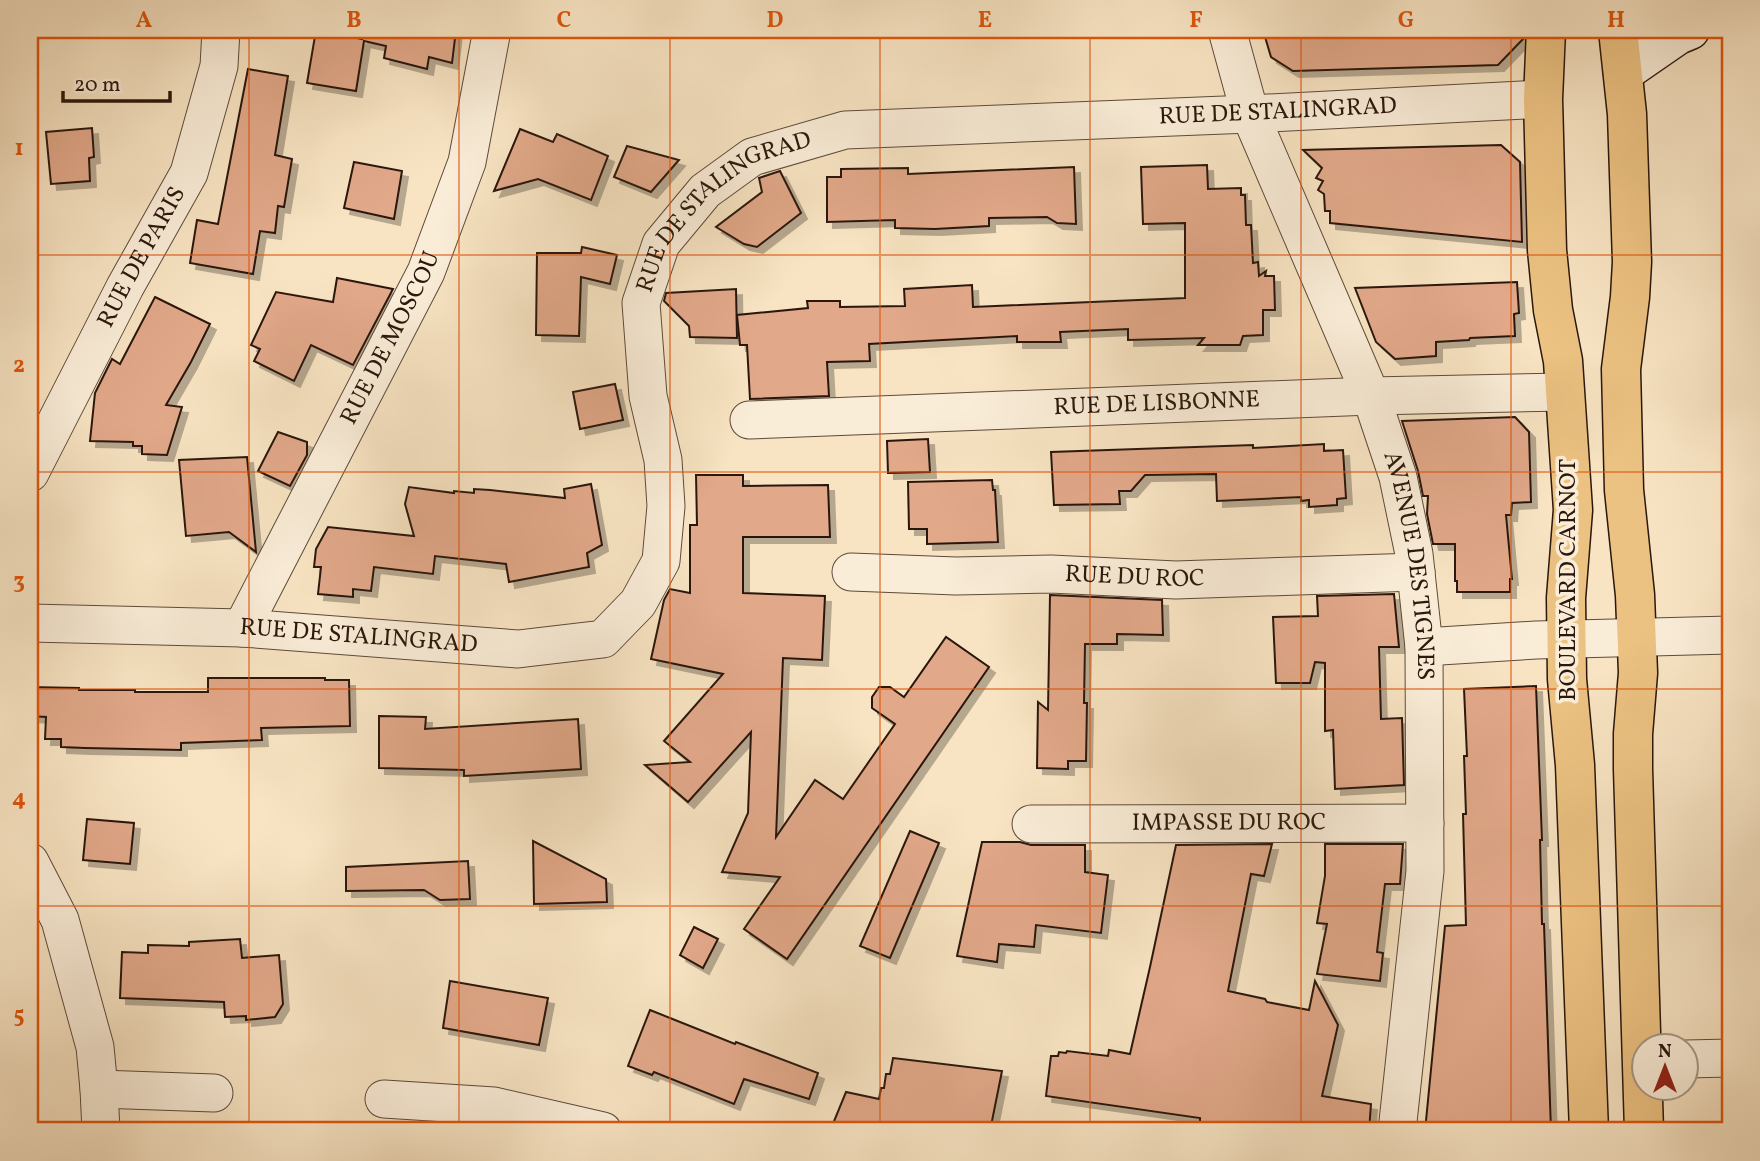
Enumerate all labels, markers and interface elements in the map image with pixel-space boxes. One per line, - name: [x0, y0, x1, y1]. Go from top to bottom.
- text: A: [136, 5, 152, 37]
- text: B: [346, 5, 362, 37]
- text: C: [557, 5, 571, 37]
- text: D: [767, 5, 784, 37]
- text: E: [978, 5, 992, 37]
- text: F: [1189, 5, 1203, 37]
- text: G: [1398, 5, 1414, 37]
- text: H: [1607, 5, 1625, 37]
- scale bar: [63, 60, 170, 104]
- text: 20 m: [74, 71, 120, 100]
- street label: RUE DE STALINGRAD: [1158, 90, 1398, 135]
- street label: RUE DE STALINGRAD: [629, 124, 815, 297]
- text: 1: [14, 133, 24, 165]
- street label: RUE DE PARIS: [90, 181, 195, 334]
- street label: RUE DE MOSCOU: [333, 247, 449, 431]
- text: 2: [13, 350, 25, 382]
- street label: RUE DE LISBONNE: [1053, 383, 1260, 425]
- street label: AVENUE DES TIGNES: [1374, 447, 1442, 680]
- street label: BOULEVARD CARNOT: [1552, 459, 1586, 701]
- street label: RUE DU ROC: [1064, 558, 1205, 597]
- text: 3: [13, 566, 25, 598]
- street label: RUE DE STALINGRAD: [238, 611, 479, 663]
- text: 4: [12, 783, 26, 815]
- street label: IMPASSE DU ROC: [1132, 806, 1326, 841]
- text: 5: [13, 1000, 25, 1032]
- north arrow: [1630, 1032, 1700, 1102]
- text: N: [1658, 1039, 1672, 1065]

